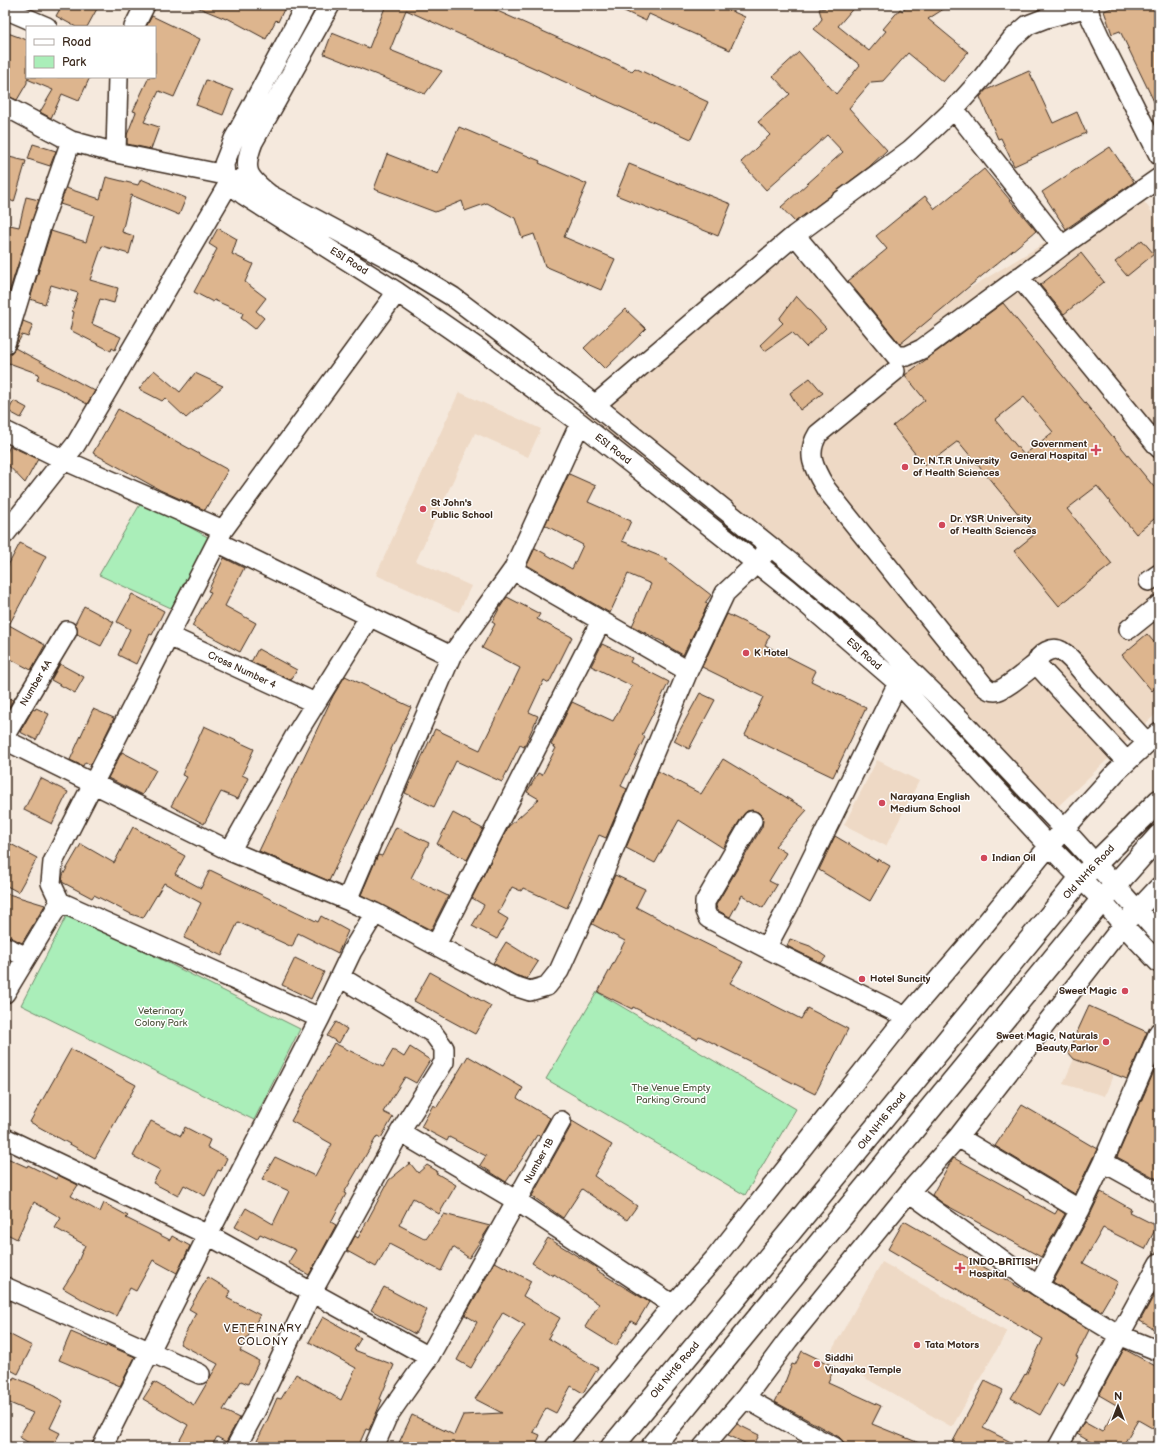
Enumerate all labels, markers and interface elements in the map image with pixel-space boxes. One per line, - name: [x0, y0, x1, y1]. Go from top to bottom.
- legend: [26, 26, 156, 78]
- text: Road: [62, 35, 91, 50]
- text: Park: [62, 55, 86, 70]
- street label: ESI Road: [328, 245, 370, 278]
- street label: ESI Road: [593, 431, 634, 467]
- place label: Government General Hospital: [1010, 438, 1088, 462]
- marker: Government General Hospital: [1090, 444, 1102, 456]
- place label: Dr. N.T.R University of Health Sciences: [913, 455, 1000, 479]
- marker: Dr. N.T.R University of Health Sciences: [900, 462, 910, 472]
- place label: St John's Public School: [431, 497, 493, 521]
- marker: St John's Public School: [418, 504, 428, 514]
- place label: Dr. YSR University of Health Sciences: [950, 513, 1036, 537]
- marker: Dr. YSR University of Health Sciences: [937, 520, 947, 530]
- street label: ESI Road: [844, 635, 884, 673]
- place label: K Hotel: [754, 647, 788, 659]
- marker: K Hotel: [741, 648, 751, 658]
- street label: Cross Number 4: [206, 649, 278, 691]
- street label: Number 4A: [18, 657, 55, 708]
- place label: Narayana English Medium School: [890, 791, 970, 815]
- marker: Narayana English Medium School: [877, 798, 887, 808]
- street label: Old NH16 Road: [1061, 842, 1117, 902]
- place label: Indian Oil: [992, 852, 1036, 864]
- marker: Indian Oil: [979, 853, 989, 863]
- place label: Hotel Suncity: [870, 973, 931, 985]
- marker: Hotel Suncity: [857, 974, 867, 984]
- place label: Sweet Magic: [1059, 985, 1118, 997]
- marker: Sweet Magic: [1120, 986, 1130, 996]
- park label: Veterinary Colony Park: [135, 1005, 188, 1029]
- place label: Sweet Magic, Naturals Beauty Parlor: [996, 1030, 1099, 1054]
- marker: Sweet Magic, Naturals Beauty Parlor: [1101, 1037, 1111, 1047]
- park label: The Venue Empty Parking Ground: [632, 1082, 711, 1106]
- street label: Old NH16 Road: [855, 1090, 909, 1152]
- street label: Number 1B: [522, 1136, 556, 1186]
- place label: INDO-BRITISH Hospital: [969, 1256, 1038, 1280]
- marker: INDO-BRITISH Hospital: [954, 1262, 966, 1274]
- district label: VETERINARY COLONY: [224, 1322, 302, 1348]
- street label: Old NH16 Road: [648, 1339, 702, 1401]
- place label: Tata Motors: [925, 1339, 979, 1351]
- marker: Tata Motors: [912, 1340, 922, 1350]
- place label: Siddhi Vinayaka Temple: [825, 1352, 902, 1376]
- marker: Siddhi Vinayaka Temple: [812, 1359, 822, 1369]
- north arrow: [1098, 1386, 1138, 1426]
- text: N: [1114, 1390, 1122, 1403]

